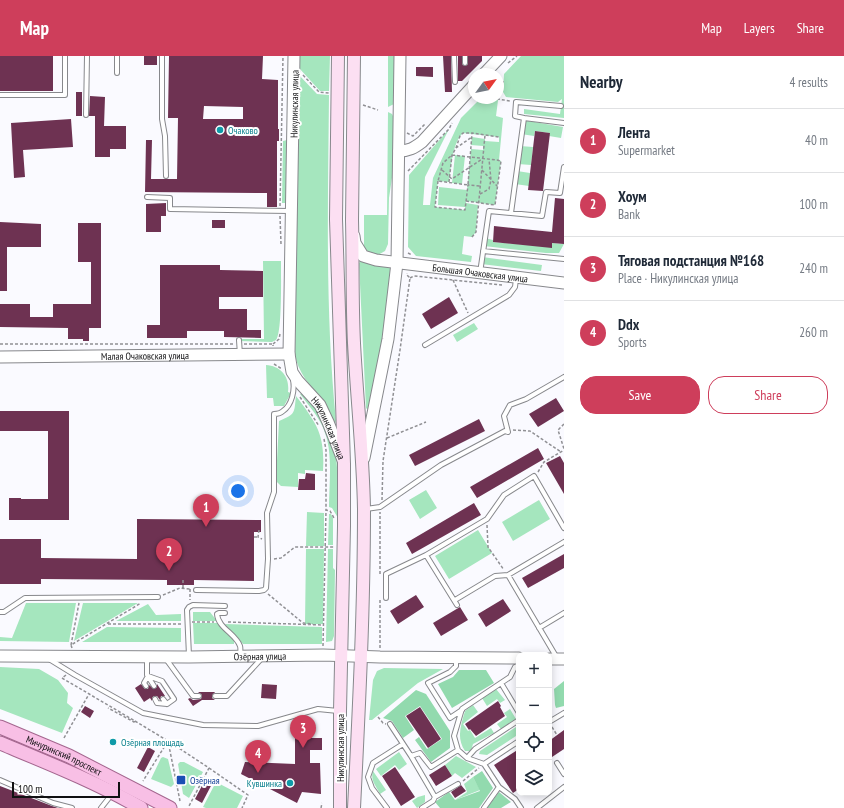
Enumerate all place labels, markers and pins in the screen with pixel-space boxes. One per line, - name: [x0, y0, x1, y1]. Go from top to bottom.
- place label: Очаково: [228, 124, 258, 137]
- marker: Очаково: [215, 125, 225, 135]
- pin: 1: [193, 494, 219, 527]
- pin: 2: [156, 538, 182, 571]
- pin: 3: [290, 715, 316, 748]
- place label: Озёрная площадь: [121, 736, 184, 749]
- marker: Озёрная площадь: [108, 737, 118, 747]
- pin: 4: [245, 740, 271, 773]
- marker: Озёрная: [175, 774, 187, 786]
- place label: Озёрная: [190, 774, 220, 787]
- place label: Кувшинка: [247, 777, 282, 790]
- marker: Кувшинка: [285, 778, 295, 788]

